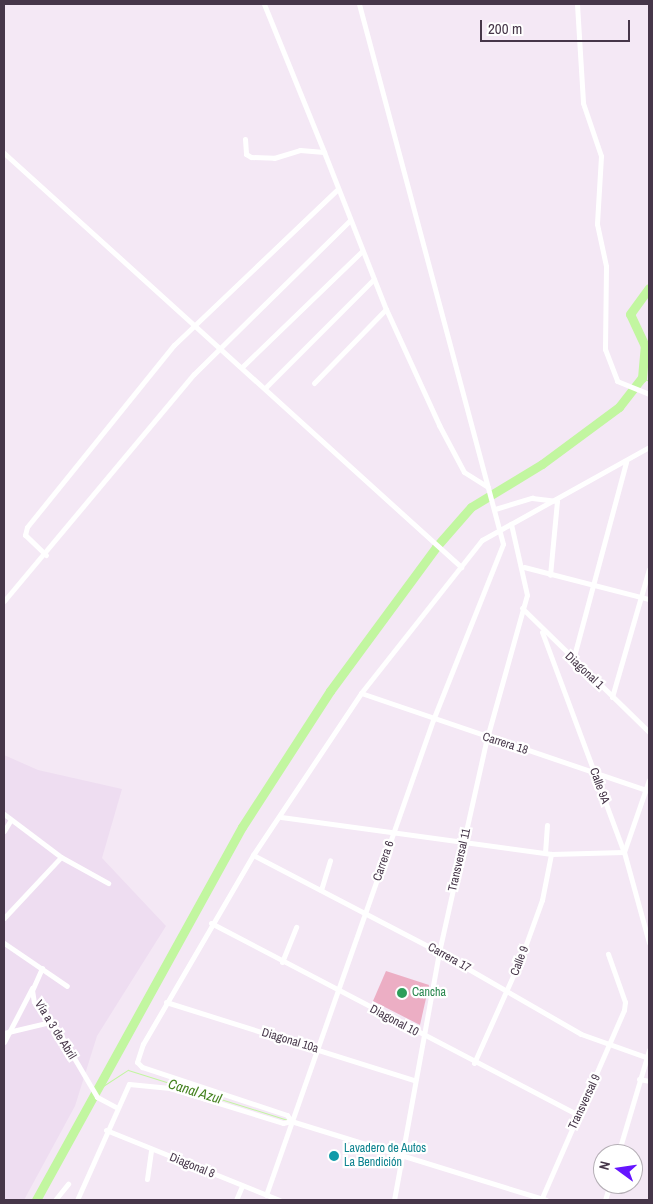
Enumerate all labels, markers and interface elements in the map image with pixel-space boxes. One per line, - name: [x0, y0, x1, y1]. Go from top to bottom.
- scale bar: [483, 10, 633, 42]
- text: 200 m: [488, 18, 522, 39]
- street label: Diagonal 1: [562, 650, 606, 692]
- street label: Carrera 18: [480, 730, 530, 758]
- street label: Calle 9A: [586, 766, 612, 806]
- street label: Transversal 11: [446, 827, 474, 893]
- street label: Carrera 6: [370, 839, 398, 883]
- street label: Carrera 17: [425, 940, 473, 976]
- street label: Calle 9: [508, 944, 532, 978]
- place label: Cancha: [412, 986, 446, 1000]
- marker: Cancha: [396, 987, 408, 999]
- street label: Vía a 3 de Abril: [31, 997, 79, 1063]
- street label: Diagonal 10: [367, 1002, 421, 1040]
- street label: Diagonal 10a: [260, 1026, 320, 1056]
- street label: Transversal 9: [566, 1072, 604, 1132]
- water label: Canal Azul: [166, 1075, 224, 1107]
- place label: Lavadero de Autos La Bendición: [344, 1142, 427, 1170]
- north arrow: [593, 1144, 643, 1194]
- street label: Diagonal 8: [167, 1150, 217, 1182]
- marker: Lavadero de Autos La Bendición: [328, 1150, 340, 1162]
- text: N: [595, 1159, 614, 1172]

